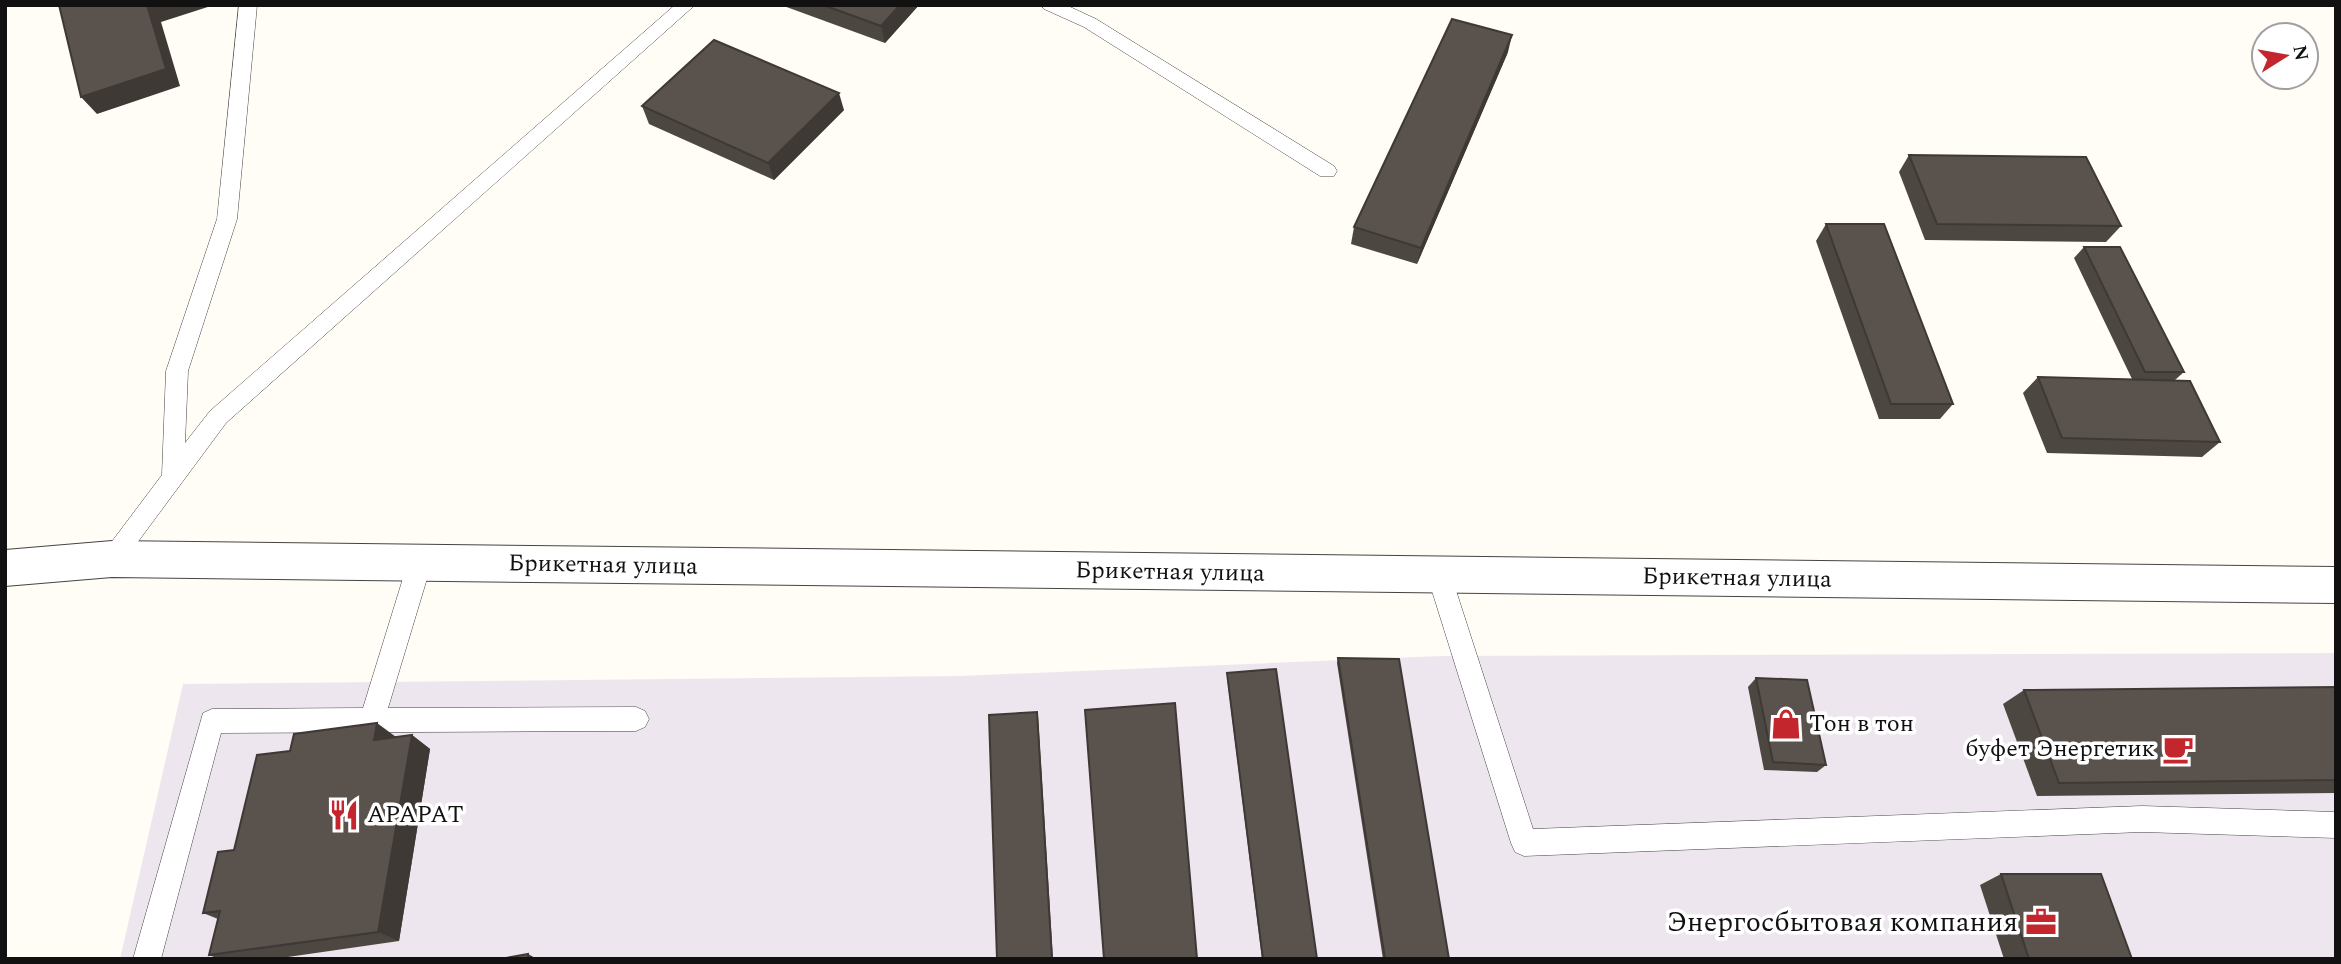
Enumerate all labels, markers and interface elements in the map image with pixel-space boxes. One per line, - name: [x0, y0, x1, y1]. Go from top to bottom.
- north arrow: [2250, 21, 2320, 91]
- text: N: [2285, 43, 2316, 63]
- street label: Брикетная улица: [508, 545, 699, 585]
- street label: Брикетная улица: [1075, 552, 1266, 592]
- street label: Брикетная улица: [1642, 558, 1833, 598]
- place label: Тон в тон: [1809, 706, 1914, 742]
- shop icon: Тон в тон: [1769, 707, 1803, 741]
- place label: буфет Энергетик: [1966, 731, 2155, 767]
- cafe icon: буфет Энергетик: [2161, 732, 2195, 766]
- place label: АРАРАТ: [367, 797, 464, 833]
- restaurant icon: АРАРАТ: [327, 798, 361, 832]
- place label: Энергосбытовая компания: [1666, 901, 2018, 944]
- office icon: Энергосбытовая компания: [2024, 905, 2058, 939]

